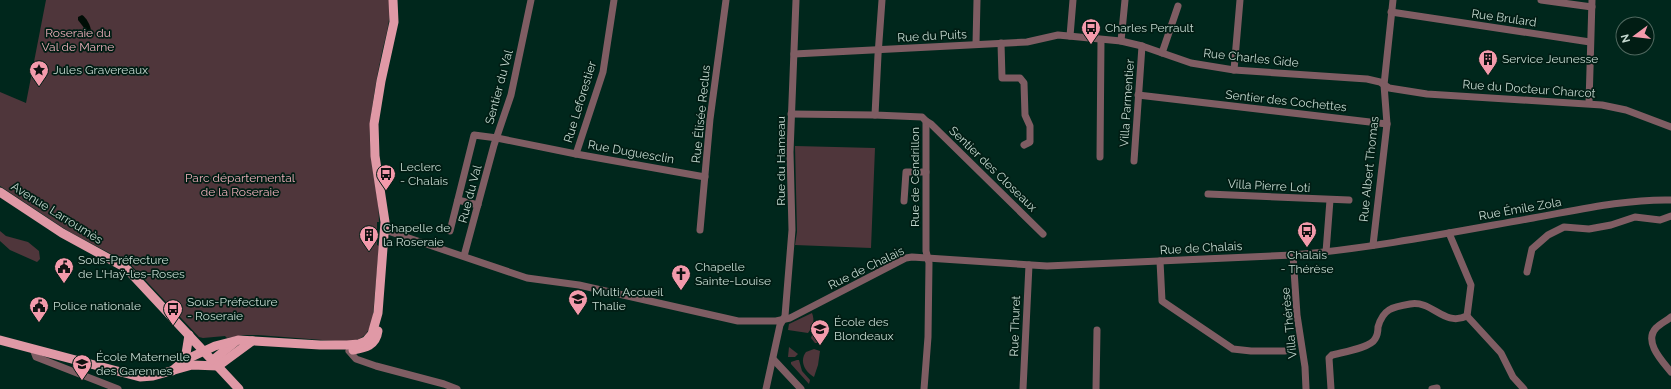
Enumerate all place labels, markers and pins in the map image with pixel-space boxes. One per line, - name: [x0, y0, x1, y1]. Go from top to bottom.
- bus stop icon: Charles Perrault: [1080, 17, 1102, 45]
- place label: Charles Perrault: [1105, 21, 1194, 35]
- building icon: Service Jeunesse: [1477, 48, 1499, 76]
- place label: Service Jeunesse: [1502, 52, 1598, 66]
- place icon: Jules Gravereaux: [28, 59, 50, 87]
- place label: Jules Gravereaux: [53, 63, 148, 77]
- place label: Leclerc - Chalais: [400, 160, 448, 188]
- bus stop icon: Leclerc - Chalais: [375, 163, 397, 191]
- bus stop icon: Chalais - Thérèse: [1296, 220, 1318, 248]
- place label: Chapelle de la Roseraie: [383, 221, 450, 249]
- building icon: Chapelle de la Roseraie: [358, 224, 380, 252]
- place label: Chalais - Thérèse: [1280, 248, 1334, 276]
- place label: Sous-Préfecture de L'Haÿ-les-Roses: [78, 253, 185, 281]
- public building icon: Sous-Préfecture de L'Haÿ-les-Roses: [53, 256, 75, 284]
- place label: Chapelle Sainte-Louise: [695, 260, 771, 288]
- church icon: Chapelle Sainte-Louise: [670, 263, 692, 291]
- place label: Multi Accueil Thalie: [592, 285, 664, 313]
- school or university icon: Multi Accueil Thalie: [567, 288, 589, 316]
- public building icon: Police nationale: [28, 295, 50, 323]
- place label: Sous-Préfecture - Roseraie: [187, 295, 277, 323]
- bus stop icon: Sous-Préfecture - Roseraie: [162, 298, 184, 326]
- place label: Police nationale: [53, 299, 141, 313]
- place label: École des Blondeaux: [834, 315, 894, 343]
- school or university icon: École des Blondeaux: [809, 318, 831, 346]
- place label: École Maternelle des Garennes: [96, 350, 190, 378]
- school or university icon: École Maternelle des Garennes: [71, 353, 93, 381]

